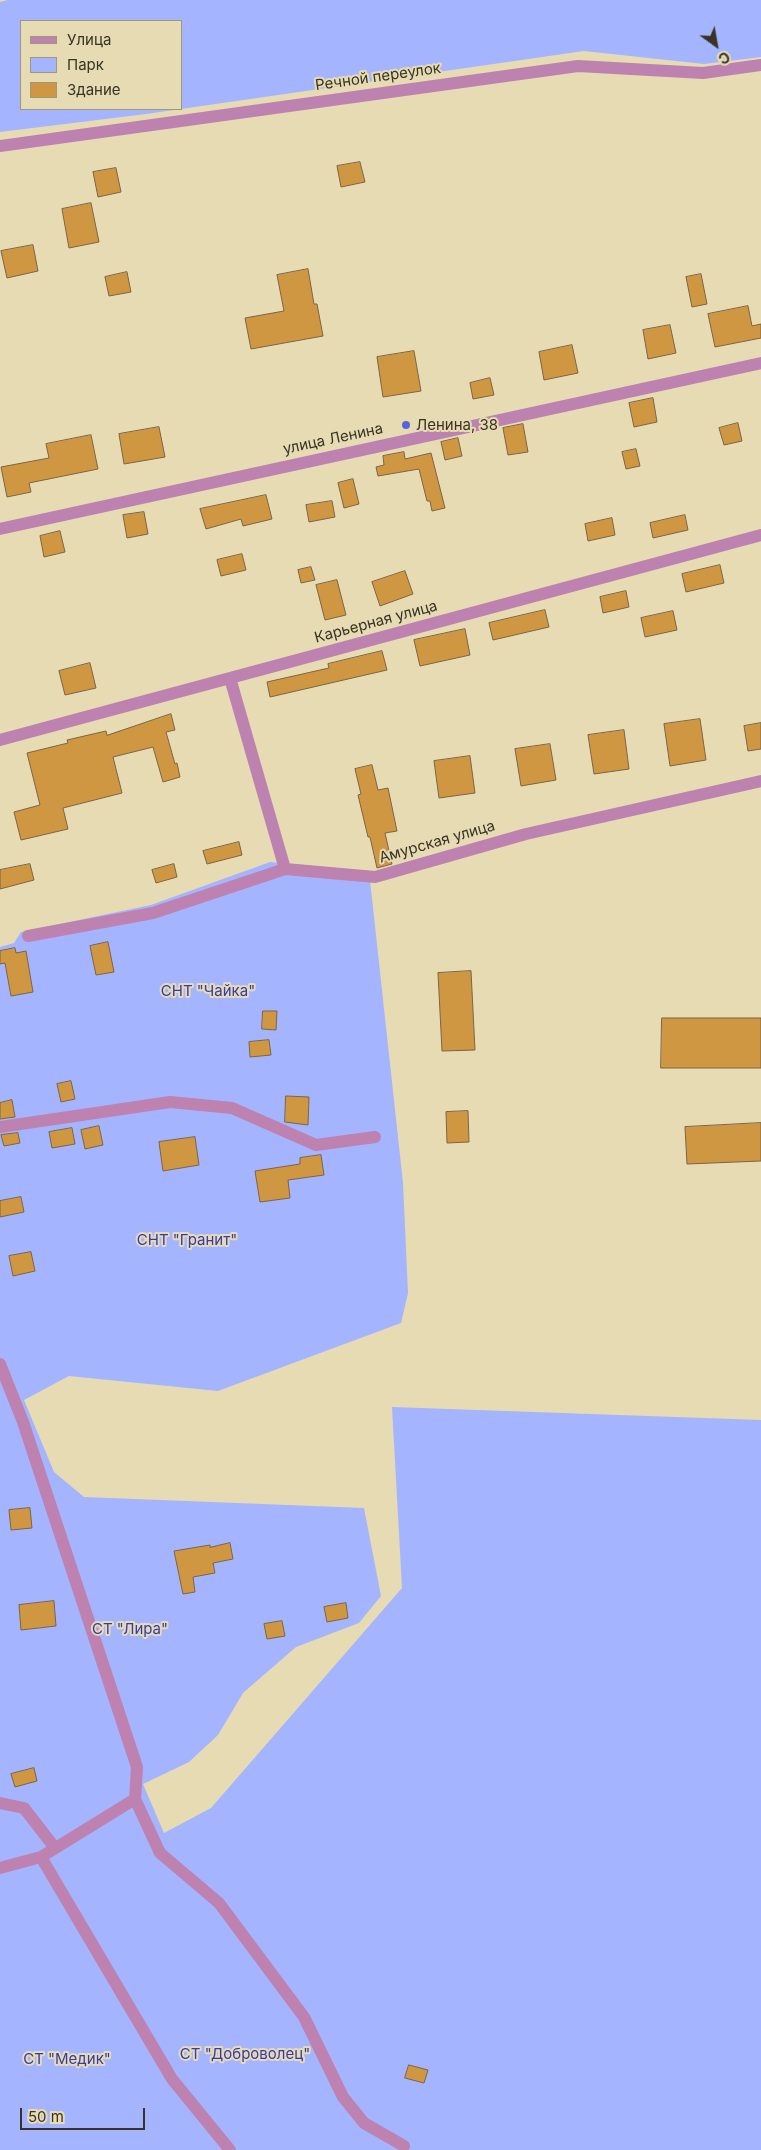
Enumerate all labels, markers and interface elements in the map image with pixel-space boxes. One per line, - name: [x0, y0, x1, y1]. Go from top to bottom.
- legend: [20, 20, 182, 110]
- north arrow: [691, 20, 741, 70]
- text: Улица: [67, 30, 111, 49]
- text: С: [715, 48, 733, 68]
- text: Парк: [67, 55, 104, 74]
- street label: Речной переулок: [314, 59, 442, 95]
- text: Здание: [67, 80, 121, 99]
- place label: Ленина, 38: [416, 416, 498, 434]
- marker: Ленина, 38: [400, 419, 412, 431]
- street label: улица Ленина: [281, 420, 385, 458]
- street label: Карьерная улица: [313, 597, 439, 647]
- street label: Амурская улица: [377, 817, 497, 867]
- park label: СНТ "Чайка": [161, 982, 255, 1000]
- park label: СНТ "Гранит": [137, 1231, 237, 1249]
- park label: СТ "Лира": [92, 1620, 168, 1638]
- park label: СТ "Доброволец": [180, 2045, 310, 2063]
- park label: СТ "Медик": [23, 2050, 111, 2068]
- scale bar: [22, 2098, 148, 2130]
- text: 50 m: [28, 2107, 64, 2126]

